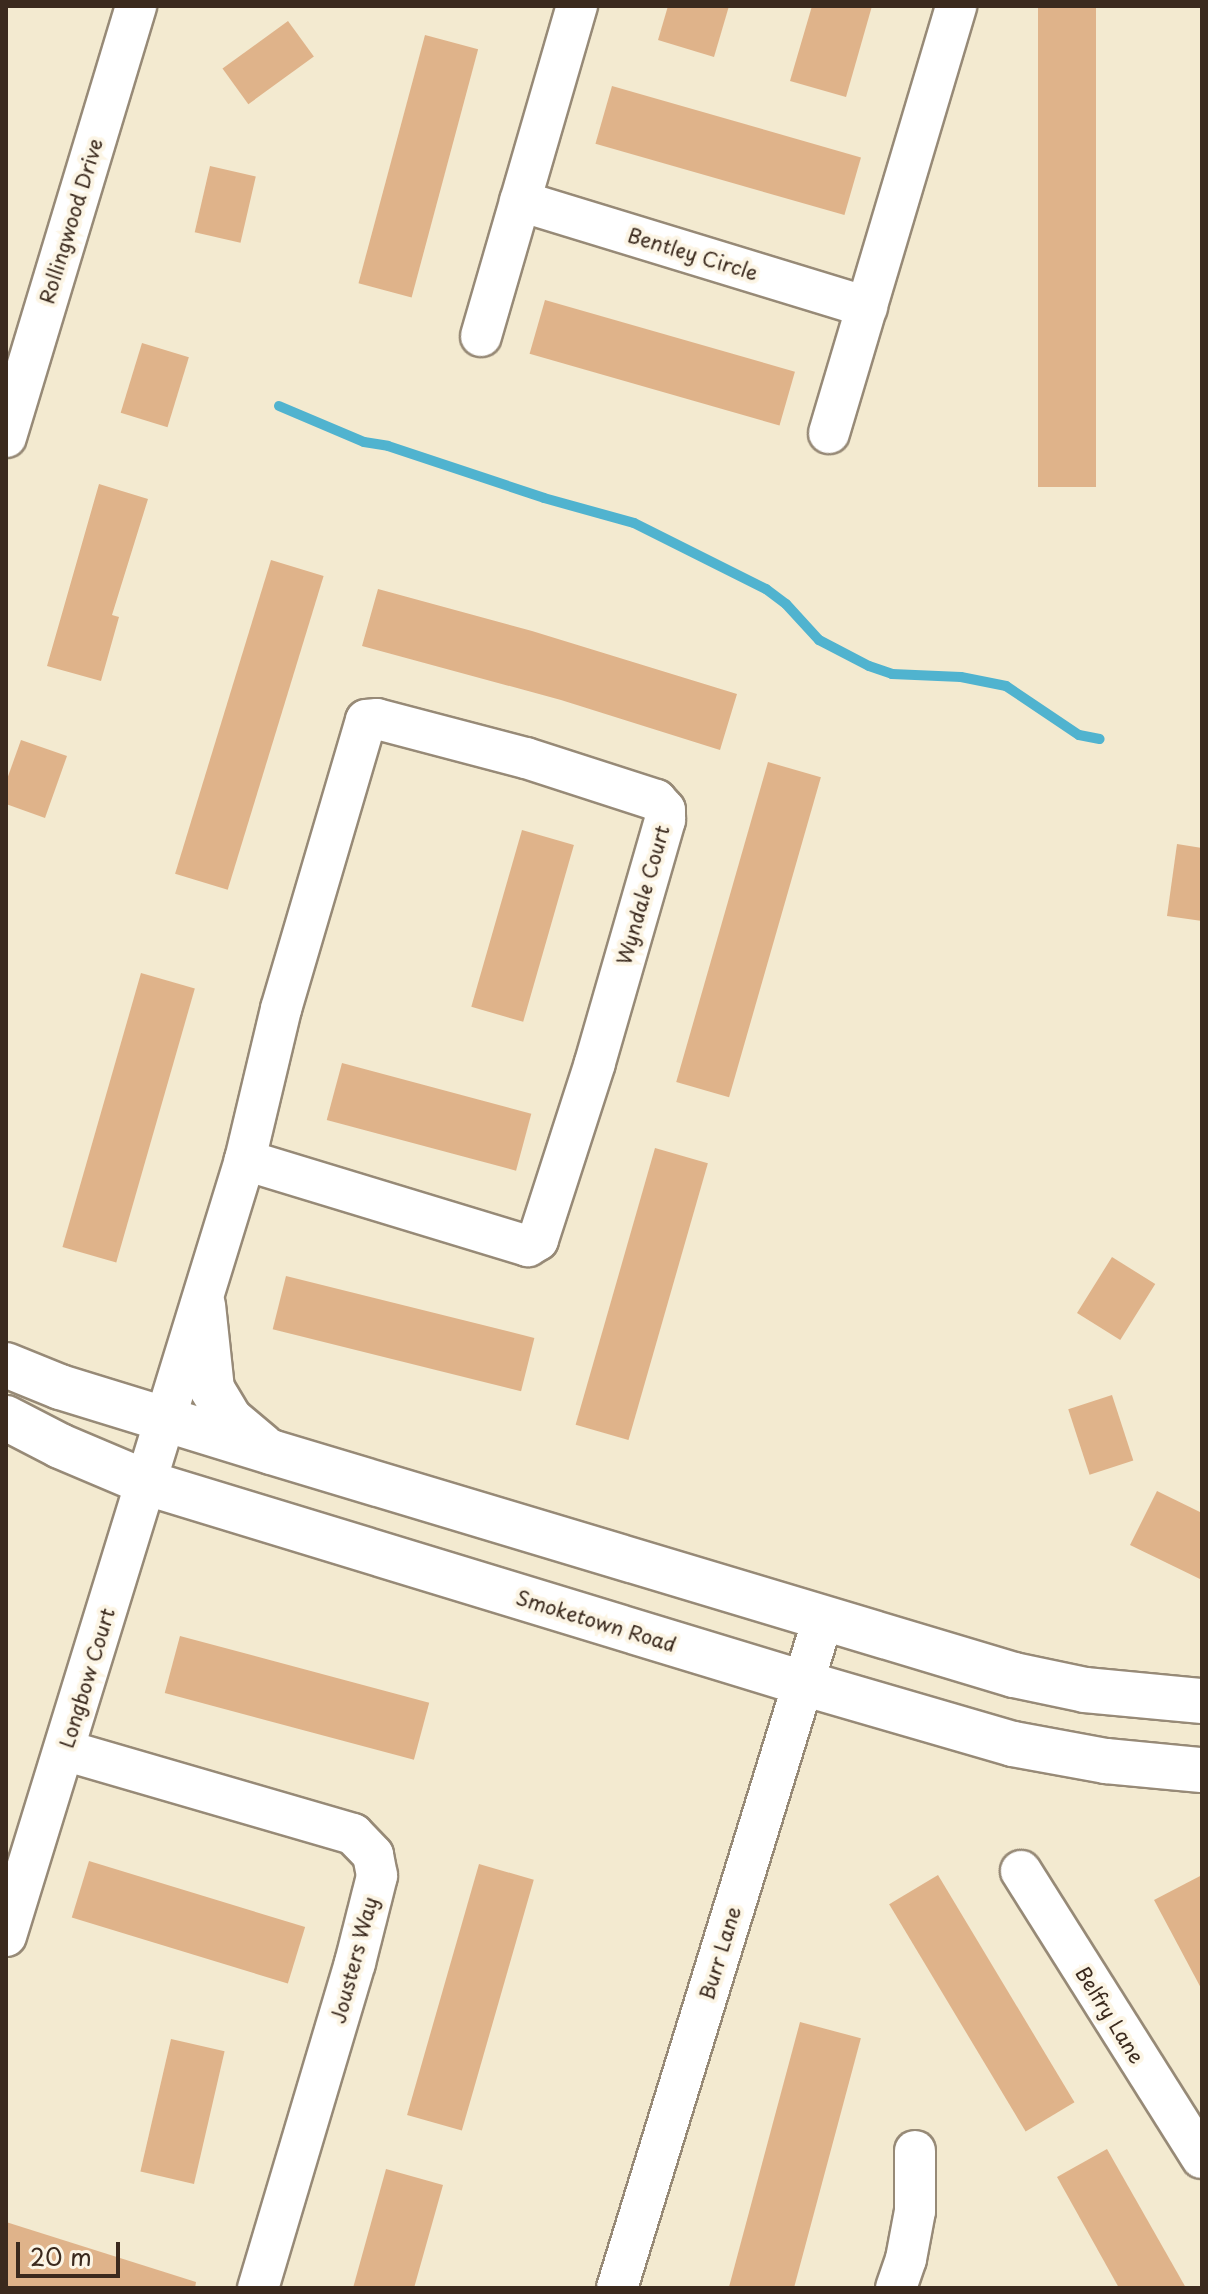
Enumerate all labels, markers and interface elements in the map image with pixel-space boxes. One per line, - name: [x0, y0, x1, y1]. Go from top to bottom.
- street label: Rollingwood Drive: [35, 136, 107, 306]
- street label: Bentley Circle: [624, 223, 762, 285]
- street label: Wyndale Court: [611, 822, 675, 968]
- street label: Smoketown Road: [514, 1585, 678, 1657]
- street label: Longbow Court: [54, 1605, 120, 1751]
- street label: Jousters Way: [326, 1894, 382, 2026]
- street label: Burr Lane: [694, 1903, 746, 2003]
- street label: Belfry Lane: [1071, 1962, 1149, 2068]
- scale bar: [20, 2226, 124, 2276]
- text: 20 m: [30, 2238, 92, 2274]

